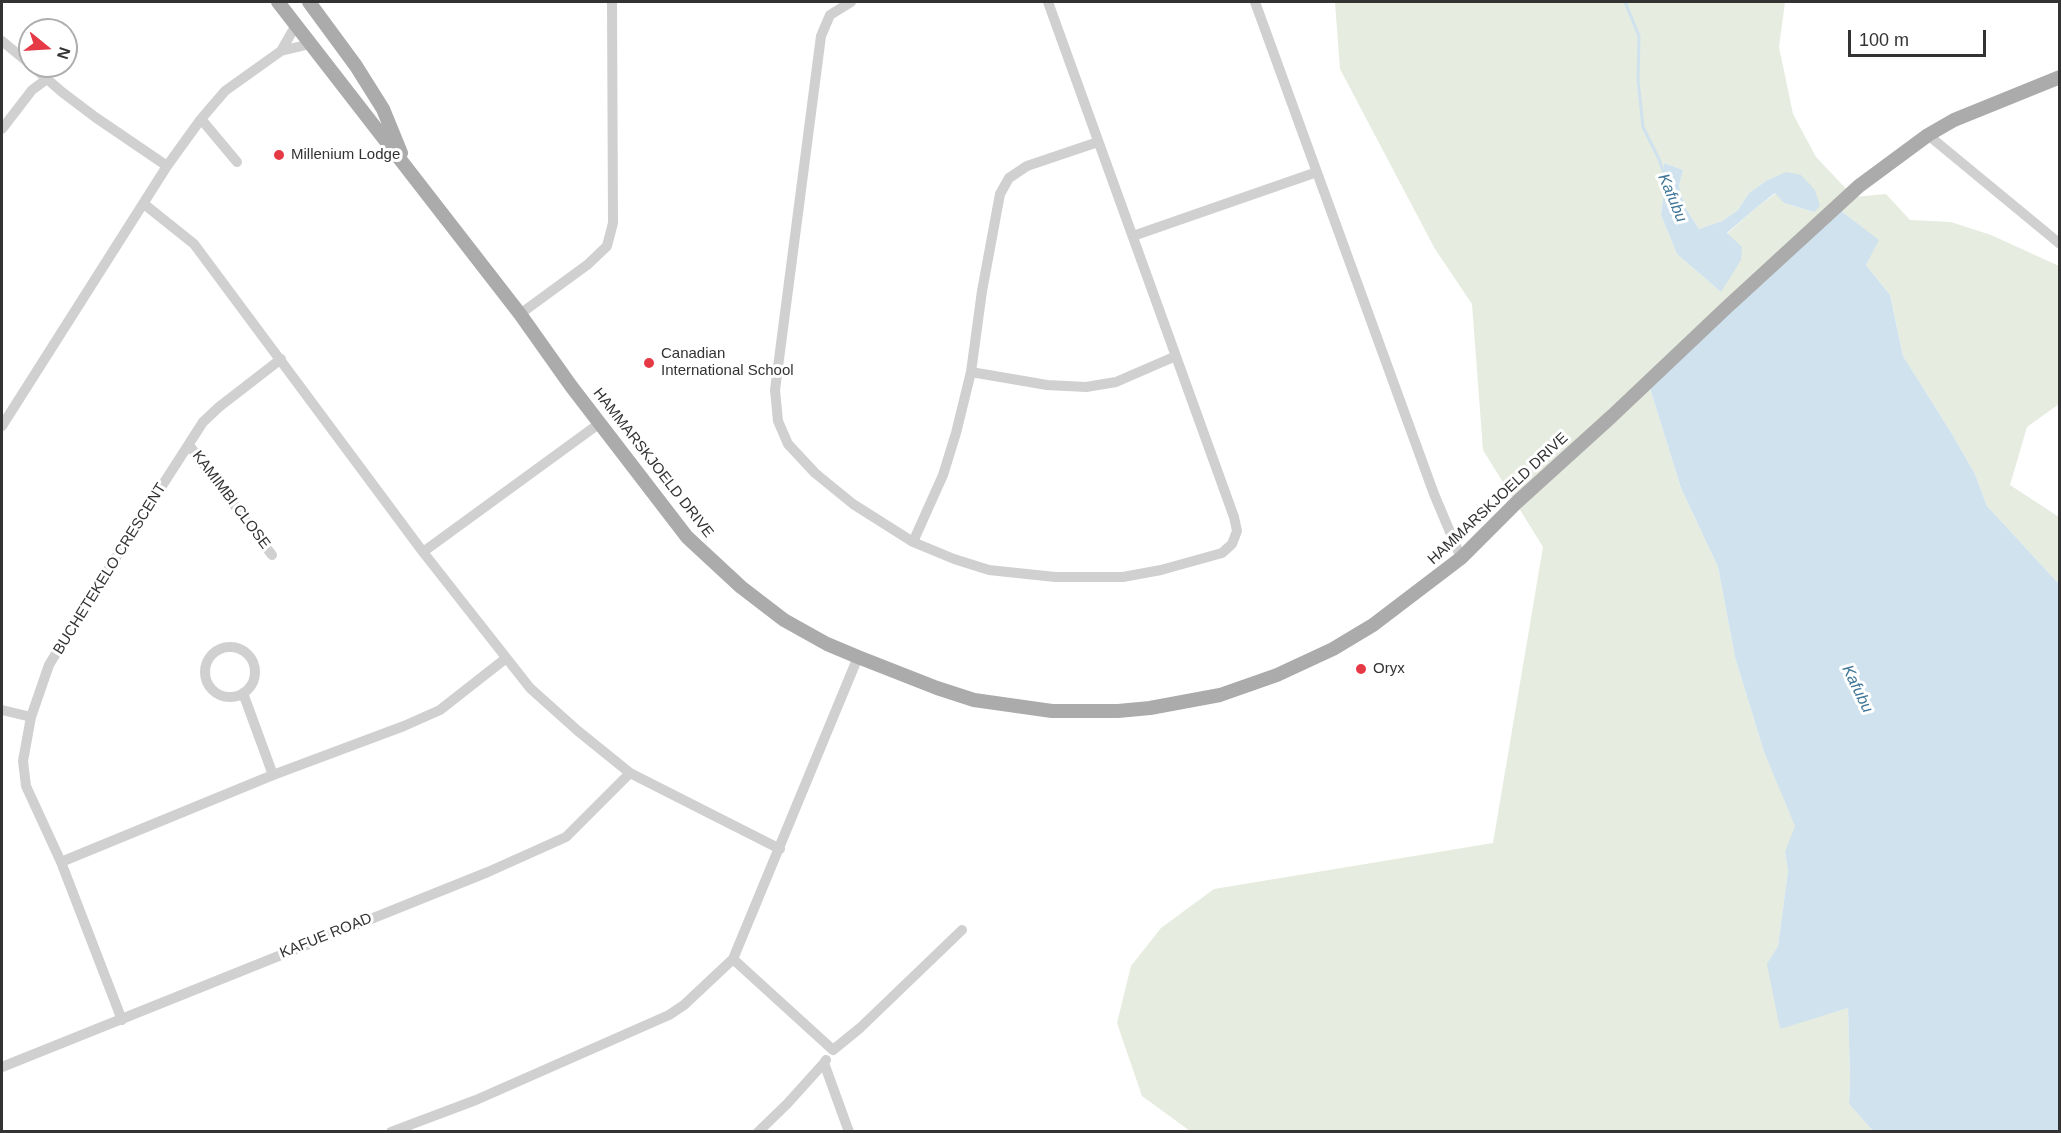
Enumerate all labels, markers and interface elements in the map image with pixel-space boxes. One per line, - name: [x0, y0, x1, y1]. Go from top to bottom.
- north arrow: [18, 18, 78, 78]
- scale bar: [1851, 18, 1989, 56]
- text: 100 m: [1859, 30, 1909, 50]
- text: N: [54, 45, 74, 61]
- place label: Millenium Lodge: [291, 146, 400, 164]
- marker: Millenium Lodge: [272, 148, 286, 162]
- water label: Kafubu: [1653, 171, 1691, 225]
- place label: Canadian International School: [661, 345, 794, 380]
- marker: Canadian International School: [642, 356, 656, 370]
- street label: HAMMARSKJOELD DRIVE: [589, 385, 717, 541]
- street label: HAMMARSKJOELD DRIVE: [1424, 429, 1572, 569]
- street label: KAMIMBI CLOSE: [188, 447, 274, 553]
- street label: BUCHETEKELO CRESCENT: [50, 480, 170, 658]
- place label: Oryx: [1373, 660, 1405, 678]
- marker: Oryx: [1354, 662, 1368, 676]
- water label: Kafubu: [1837, 662, 1877, 716]
- street label: KAFUE ROAD: [277, 909, 375, 963]

